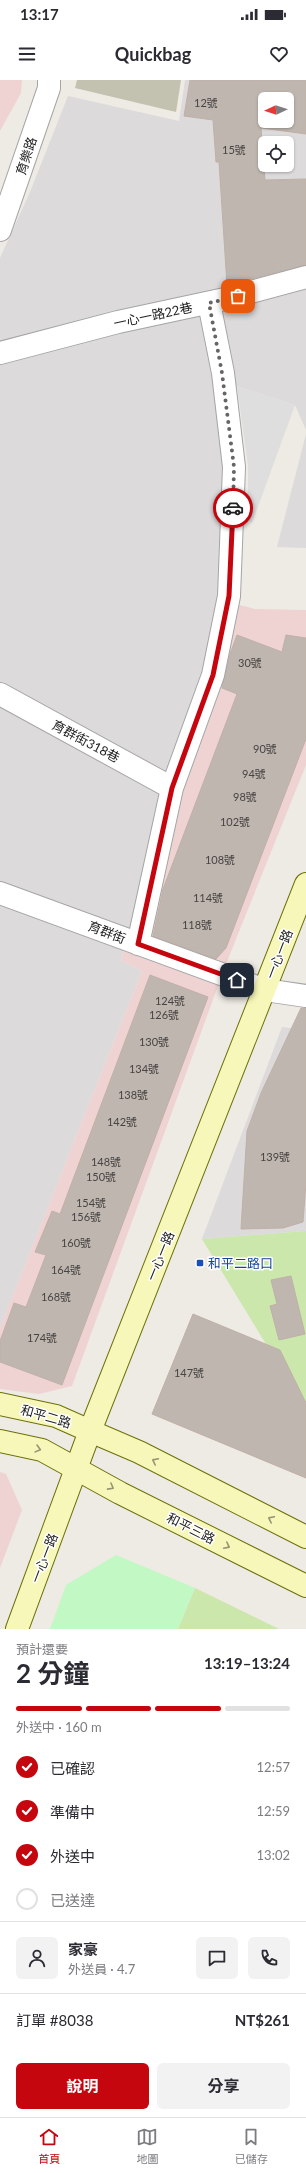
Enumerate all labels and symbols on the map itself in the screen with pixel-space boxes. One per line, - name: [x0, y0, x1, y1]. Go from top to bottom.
- north arrow: [258, 92, 294, 128]
- house number: 12號: [194, 96, 218, 109]
- street label: 育樂路: [12, 135, 40, 177]
- house number: 15號: [222, 143, 246, 156]
- pin: [221, 279, 255, 313]
- street label: 一心一路22巷: [112, 299, 194, 331]
- courier: [213, 488, 253, 528]
- house number: 30號: [238, 656, 262, 669]
- street label: 育群街318巷: [49, 716, 123, 766]
- house number: 90號: [253, 742, 277, 755]
- house number: 94號: [242, 767, 266, 780]
- house number: 98號: [233, 790, 257, 803]
- house number: 102號: [220, 815, 250, 828]
- house number: 108號: [205, 853, 235, 866]
- house number: 114號: [193, 891, 223, 904]
- street label: 育群街: [86, 918, 128, 946]
- house number: 118號: [182, 918, 212, 931]
- street label: 一心一路: [262, 927, 296, 981]
- pin: [220, 963, 254, 997]
- house number: 124號: [155, 994, 185, 1007]
- house number: 126號: [149, 1008, 179, 1021]
- house number: 130號: [139, 1035, 169, 1048]
- house number: 134號: [129, 1062, 159, 1075]
- house number: 138號: [118, 1088, 148, 1101]
- house number: 142號: [107, 1115, 137, 1128]
- house number: 139號: [260, 1150, 290, 1163]
- house number: 148號: [91, 1155, 121, 1168]
- house number: 150號: [86, 1170, 116, 1183]
- house number: 154號: [76, 1196, 106, 1209]
- house number: 156號: [71, 1210, 101, 1223]
- street label: 一心一路: [143, 1229, 177, 1283]
- house number: 160號: [61, 1236, 91, 1249]
- place label: 和平二路口: [208, 1255, 273, 1271]
- marker: 和平二路口: [195, 1258, 205, 1268]
- house number: 164號: [51, 1263, 81, 1276]
- house number: 168號: [41, 1290, 71, 1303]
- house number: 174號: [27, 1331, 57, 1344]
- house number: 147號: [174, 1366, 204, 1379]
- street label: 和平二路: [19, 1401, 73, 1431]
- one-way arrow: [35, 1445, 41, 1453]
- one-way arrow: [152, 1458, 159, 1466]
- one-way arrow: [107, 1483, 114, 1490]
- street label: 和平三路: [164, 1509, 218, 1547]
- one-way arrow: [268, 1517, 275, 1524]
- street label: 一心一路: [27, 1531, 61, 1585]
- one-way arrow: [223, 1541, 230, 1549]

